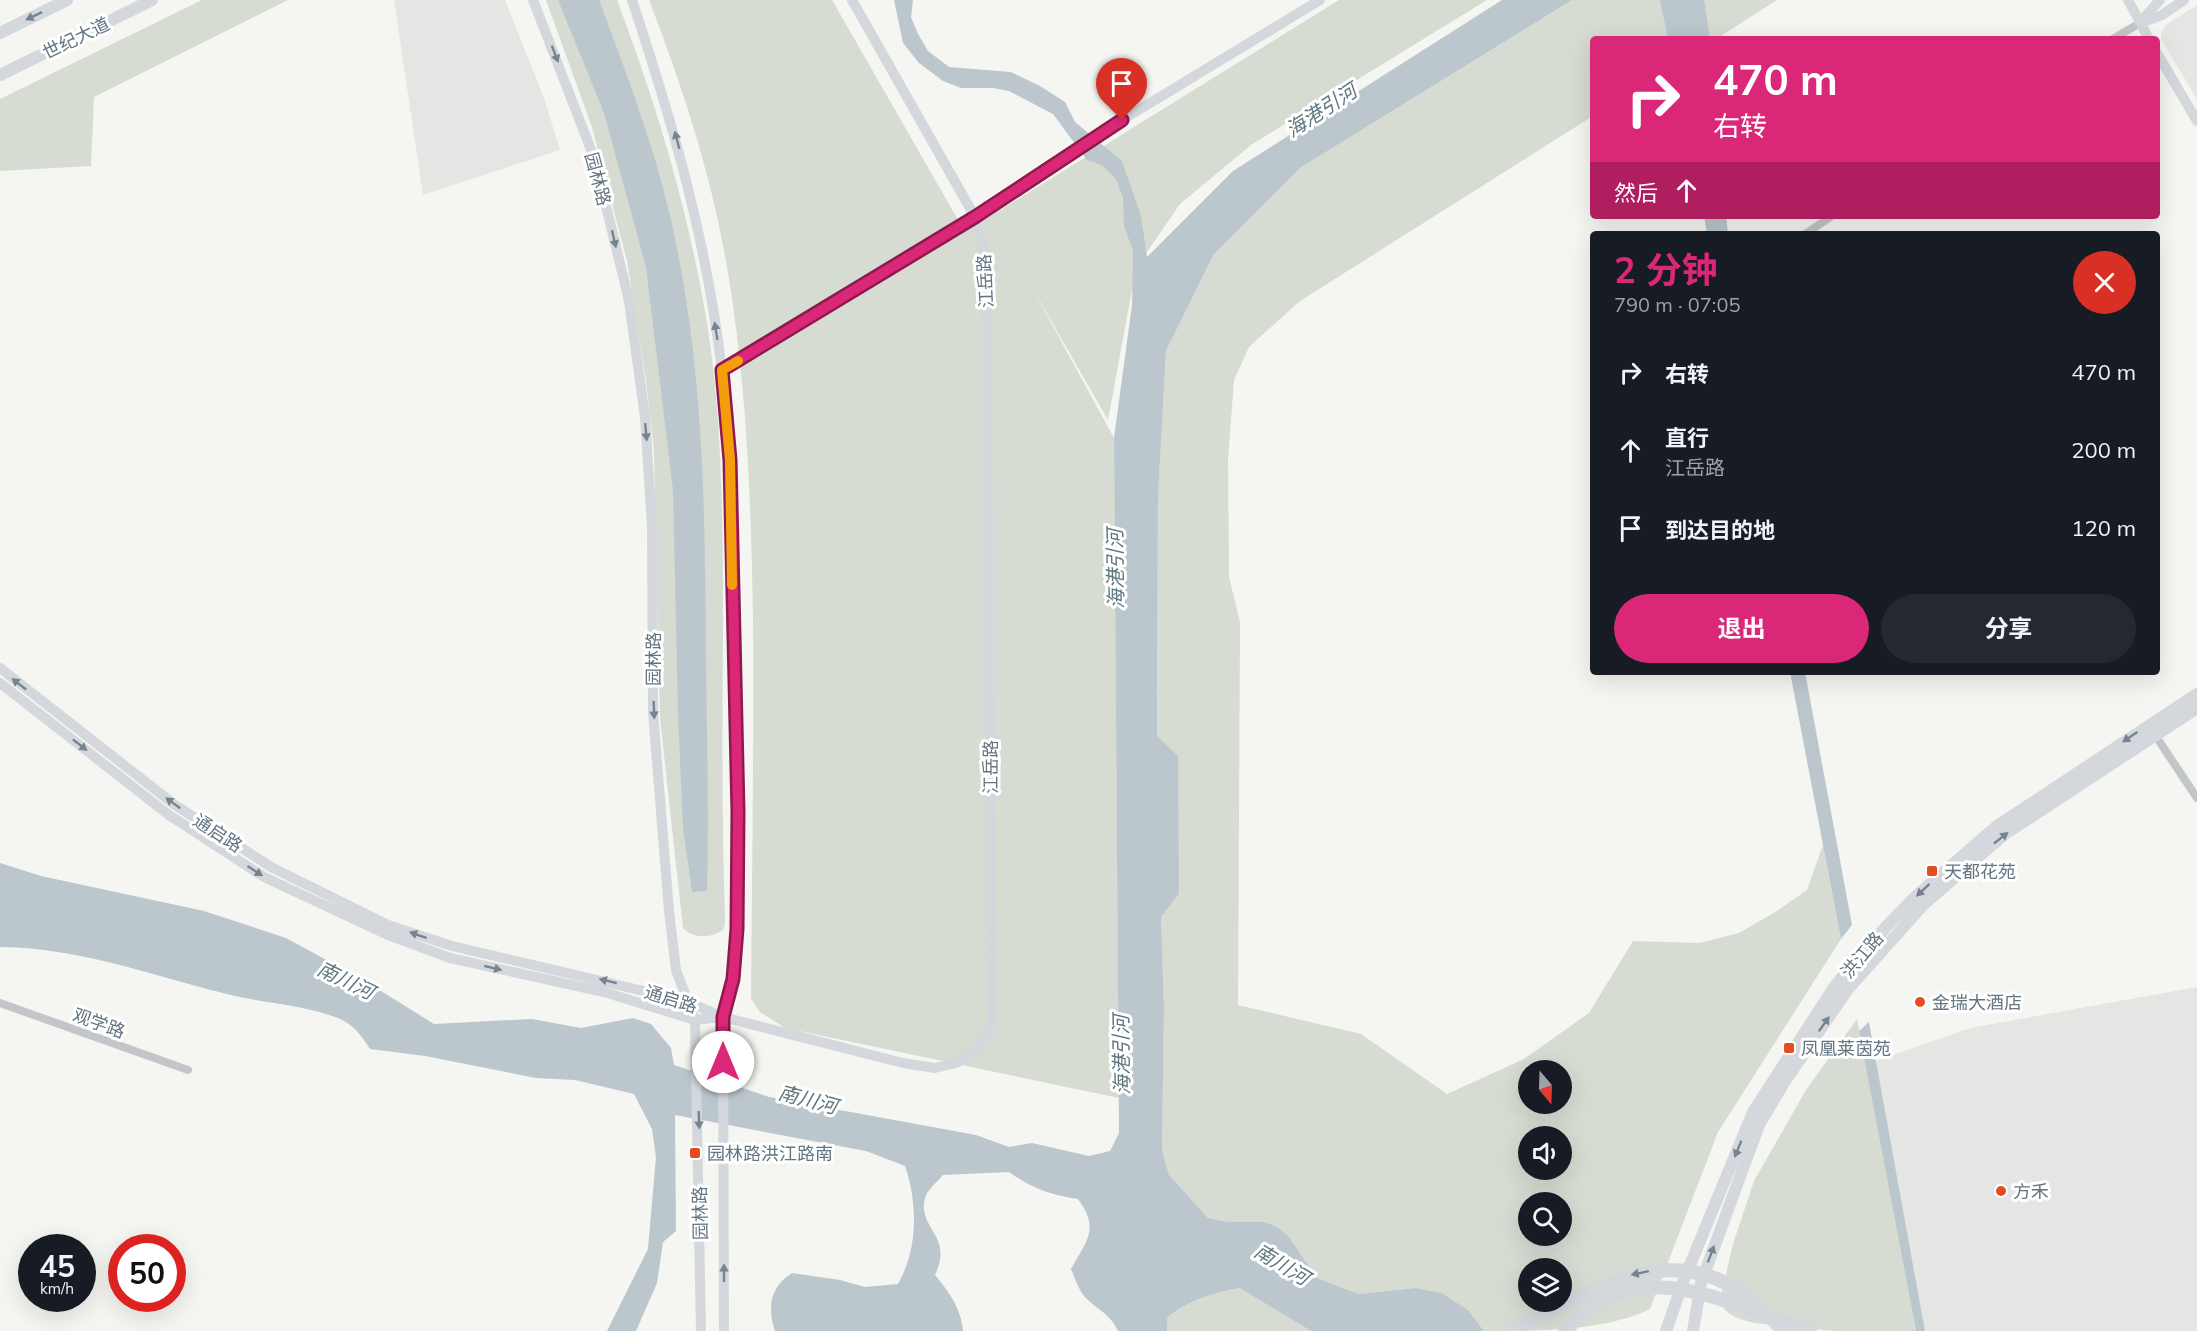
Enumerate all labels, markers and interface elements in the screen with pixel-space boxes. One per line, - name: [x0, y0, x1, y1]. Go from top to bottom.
- one-way arrow: [25, 12, 42, 21]
- street label: 世纪大道: [39, 12, 113, 64]
- one-way arrow: [551, 45, 560, 63]
- text: 470 m: [1713, 53, 1838, 106]
- pin: [1096, 58, 1147, 120]
- icon: right: [1614, 60, 1692, 138]
- icon: arrive: [1105, 67, 1138, 100]
- water label: 海港引河: [1281, 76, 1365, 142]
- text: 右转: [1713, 109, 1767, 143]
- one-way arrow: [672, 131, 681, 149]
- street label: 园林路: [580, 150, 616, 208]
- icon: ahead: [1670, 174, 1703, 207]
- text: 然后: [1614, 179, 1658, 207]
- one-way arrow: [609, 230, 619, 249]
- text: 2 分钟: [1614, 247, 1717, 292]
- button: close: [2073, 251, 2136, 314]
- street label: 江岳路: [972, 253, 998, 309]
- text: 790 m · 07:05: [1614, 292, 1740, 317]
- one-way arrow: [711, 321, 720, 340]
- icon: right: [1614, 356, 1647, 389]
- text: 470 m: [2071, 358, 2136, 386]
- text: 右转: [1665, 360, 1709, 388]
- one-way arrow: [641, 422, 651, 441]
- text: 直行: [1665, 424, 1709, 452]
- icon: ahead: [1614, 434, 1647, 467]
- text: 200 m: [2071, 436, 2136, 464]
- text: 江岳路: [1665, 455, 1725, 480]
- icon: arrive: [1614, 512, 1647, 545]
- text: 120 m: [2071, 514, 2136, 542]
- text: 到达目的地: [1665, 516, 1775, 544]
- water label: 海港引河: [1102, 525, 1128, 609]
- button: 退出: [1614, 594, 1869, 663]
- button: 分享: [1881, 594, 2136, 663]
- street label: 园林路: [642, 632, 665, 686]
- one-way arrow: [12, 678, 27, 690]
- one-way arrow: [649, 701, 658, 720]
- one-way arrow: [2122, 732, 2139, 743]
- one-way arrow: [72, 738, 87, 750]
- street label: 江岳路: [979, 740, 1002, 794]
- one-way arrow: [166, 798, 181, 810]
- street label: 通启路: [189, 809, 247, 857]
- one-way arrow: [1993, 831, 2009, 844]
- place label: 天都花苑: [1944, 860, 2016, 883]
- marker: 天都花苑: [1925, 864, 1939, 878]
- one-way arrow: [247, 865, 263, 876]
- one-way arrow: [1916, 883, 1931, 896]
- street label: 洪江路: [1836, 927, 1888, 983]
- one-way arrow: [409, 929, 427, 939]
- water label: 南川河: [314, 956, 382, 1006]
- one-way arrow: [483, 964, 502, 974]
- one-way arrow: [598, 976, 617, 986]
- street label: 通启路: [642, 980, 700, 1018]
- place label: 金瑞大酒店: [1932, 991, 2022, 1014]
- marker: 金瑞大酒店: [1913, 995, 1927, 1009]
- street label: 观学路: [70, 1003, 128, 1043]
- water label: 海港引河: [1108, 1011, 1134, 1095]
- one-way arrow: [1818, 1016, 1830, 1032]
- position arrow: [691, 1030, 755, 1094]
- place label: 凤凰莱茵苑: [1801, 1037, 1891, 1060]
- marker: 凤凰莱茵苑: [1782, 1041, 1796, 1055]
- north arrow: [1518, 1060, 1572, 1114]
- map controls: [1518, 1060, 1572, 1312]
- water label: 南川河: [776, 1079, 844, 1120]
- one-way arrow: [694, 1111, 703, 1130]
- button: sound: [1518, 1126, 1572, 1180]
- one-way arrow: [1733, 1141, 1743, 1159]
- place label: 园林路洪江路南: [707, 1142, 833, 1165]
- marker: 园林路洪江路南: [688, 1146, 702, 1160]
- place label: 方禾: [2013, 1180, 2049, 1203]
- marker: 方禾: [1994, 1184, 2008, 1198]
- street label: 园林路: [688, 1186, 712, 1240]
- button: search: [1518, 1192, 1572, 1246]
- speed limit sign: 50: [108, 1234, 186, 1312]
- water label: 南川河: [1250, 1238, 1318, 1292]
- one-way arrow: [1707, 1245, 1717, 1263]
- text: 45: [39, 1247, 75, 1285]
- button: layers: [1518, 1258, 1572, 1312]
- one-way arrow: [719, 1263, 729, 1282]
- one-way arrow: [1630, 1269, 1649, 1278]
- text: km/h: [40, 1279, 74, 1298]

